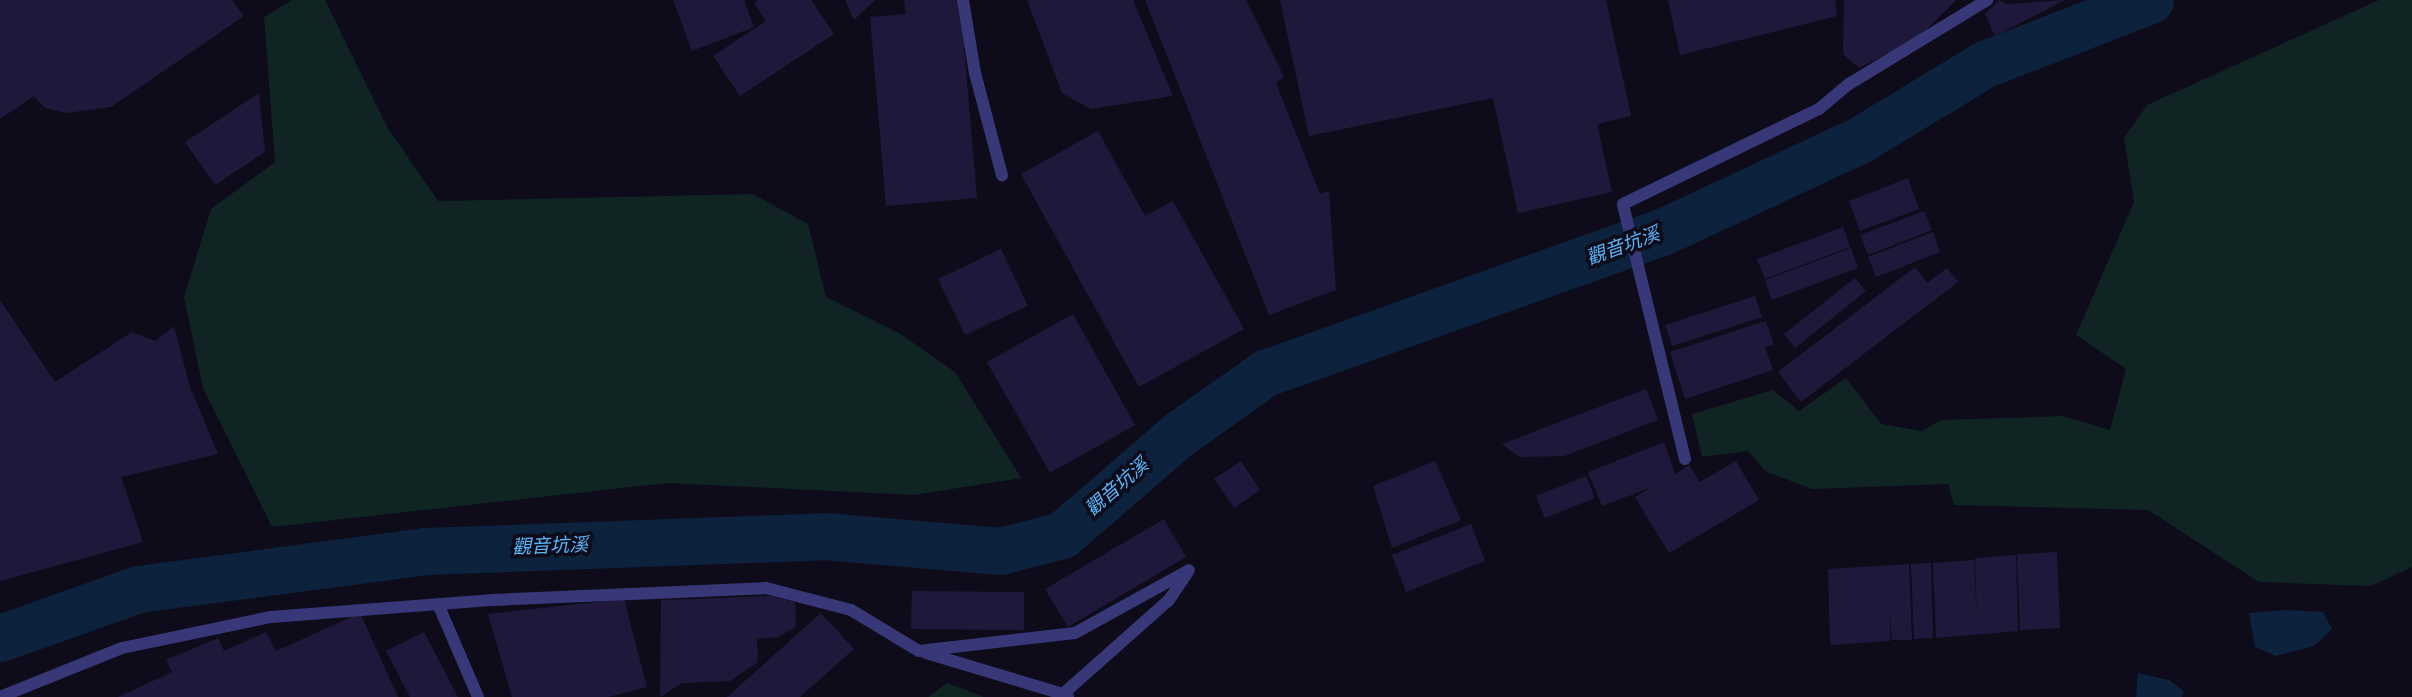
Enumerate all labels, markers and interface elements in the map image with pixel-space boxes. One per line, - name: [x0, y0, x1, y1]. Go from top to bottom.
- water label: 觀音坑溪: [1583, 222, 1663, 270]
- water label: 觀音坑溪: [1081, 453, 1153, 521]
- water label: 觀音坑溪: [512, 533, 588, 559]

